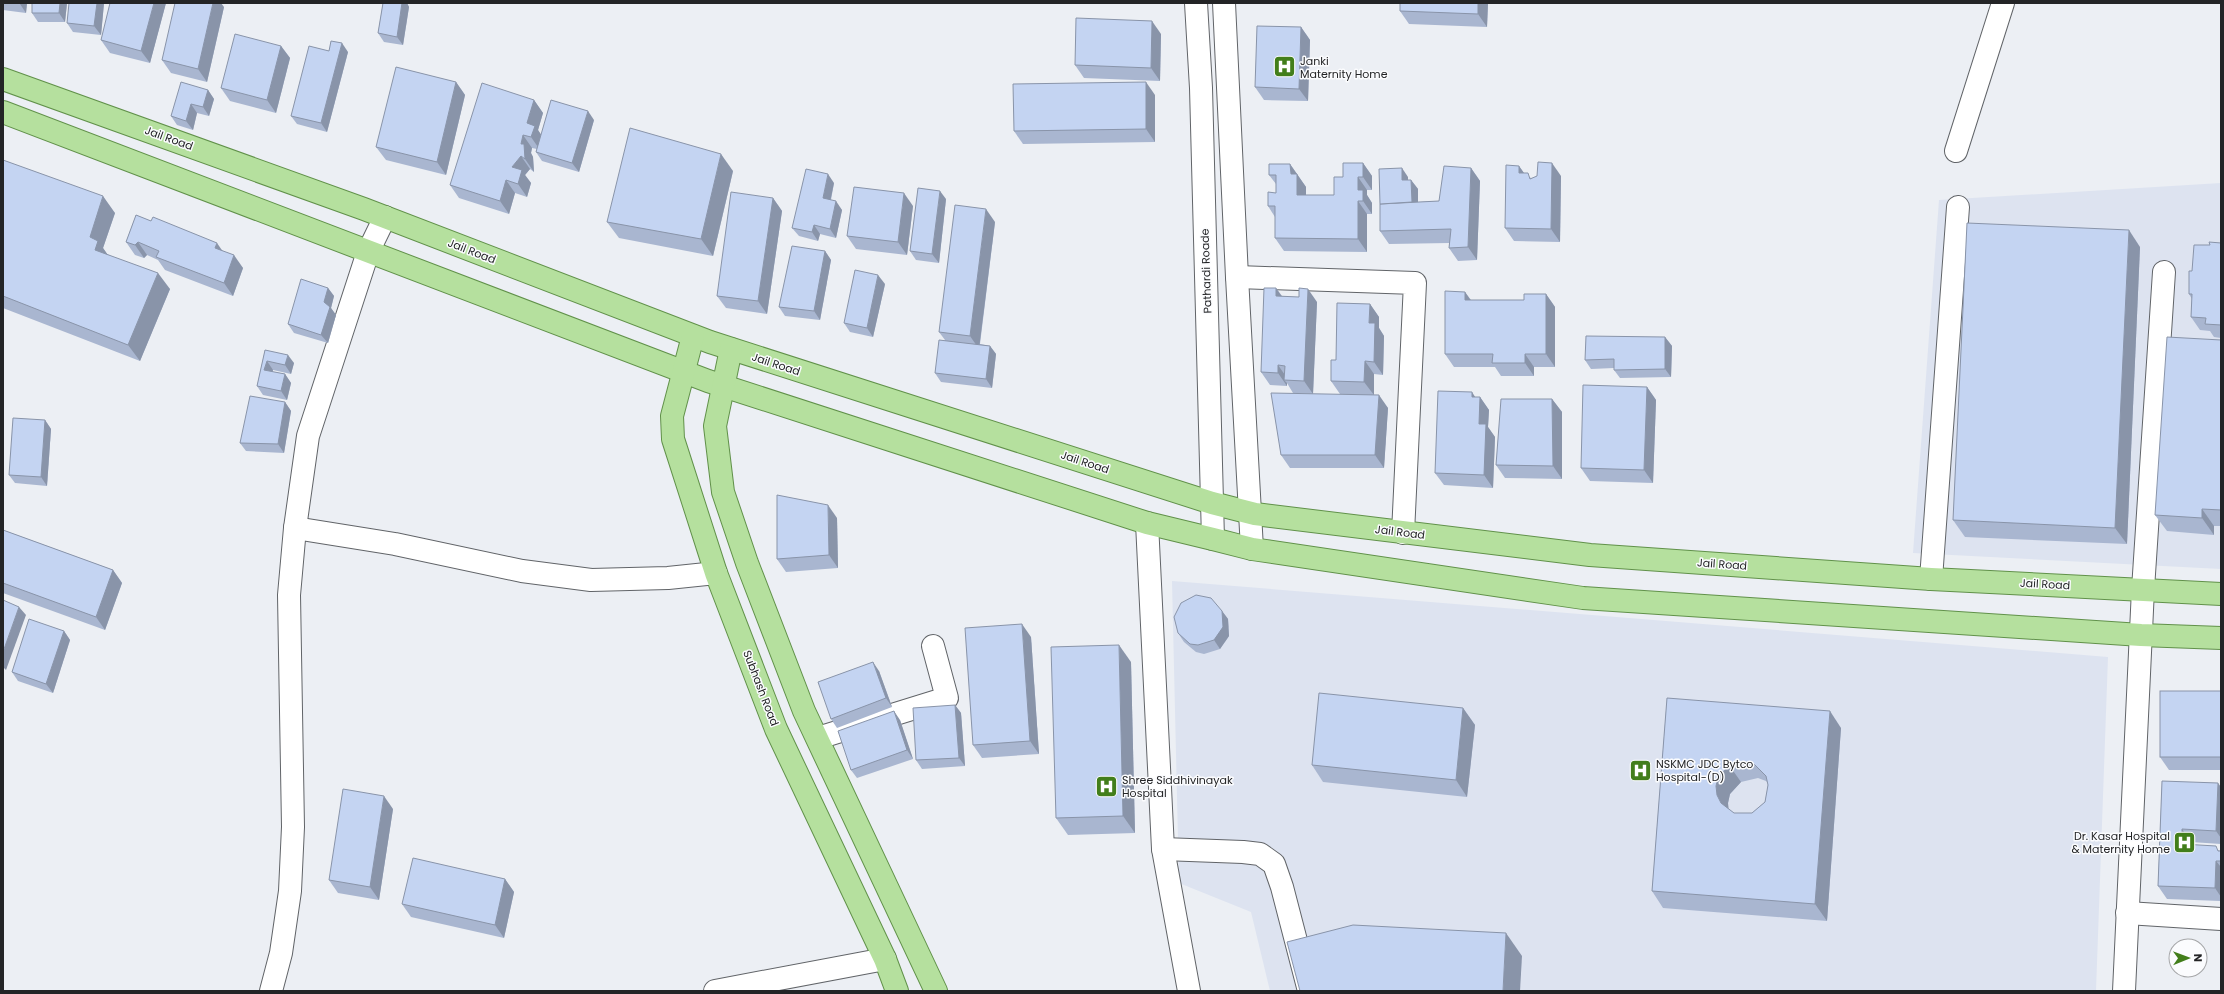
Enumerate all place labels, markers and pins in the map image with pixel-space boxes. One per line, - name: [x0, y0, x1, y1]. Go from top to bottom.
- place label: Janki Maternity Home: [1300, 53, 1388, 82]
- hospital icon: Janki Maternity Home: [1271, 54, 1297, 80]
- place label: NSKMC JDC Bytco Hospital-(D): [1656, 756, 1753, 785]
- hospital icon: NSKMC JDC Bytco Hospital-(D): [1627, 757, 1653, 783]
- place label: Shree Siddhivinayak Hospital: [1122, 772, 1233, 801]
- hospital icon: Shree Siddhivinayak Hospital: [1093, 773, 1119, 799]
- place label: Dr. Kasar Hospital & Maternity Home: [2071, 828, 2170, 857]
- hospital icon: Dr. Kasar Hospital & Maternity Home: [2172, 829, 2198, 855]

